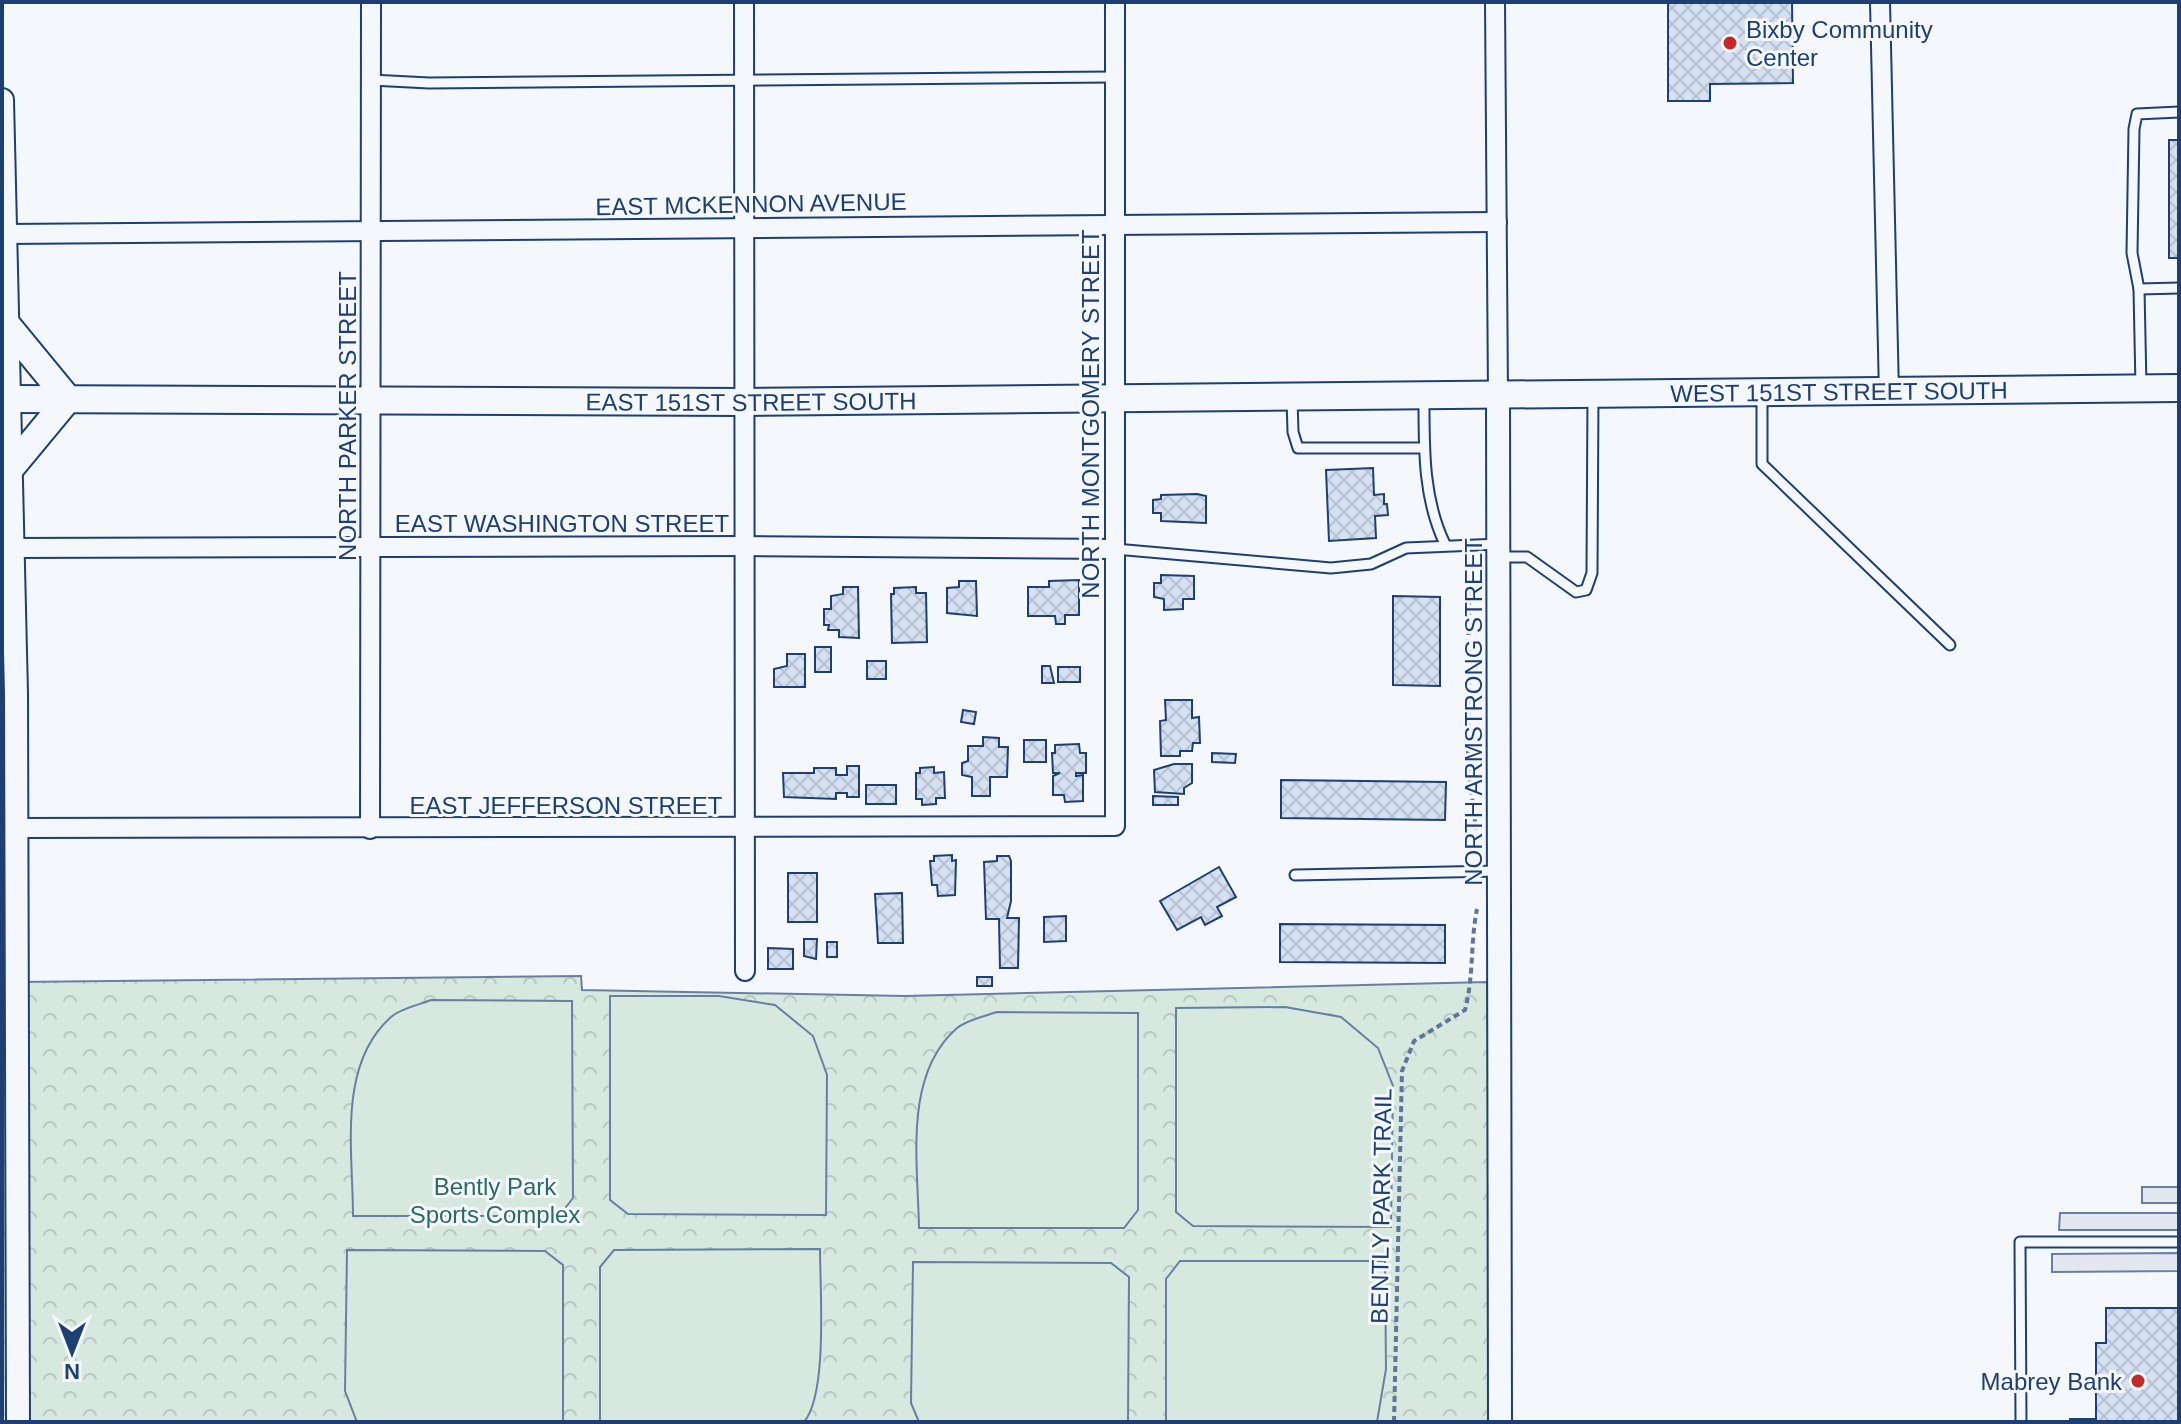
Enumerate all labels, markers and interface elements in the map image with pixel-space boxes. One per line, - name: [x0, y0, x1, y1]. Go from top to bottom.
- place label: Bixby Community Center: [1746, 16, 1933, 71]
- marker: Bixby Community Center: [1721, 34, 1739, 52]
- street label: EAST MCKENNON AVENUE: [595, 188, 907, 220]
- street label: NORTH MONTGOMERY STREET: [1077, 229, 1104, 599]
- street label: NORTH PARKER STREET: [334, 271, 361, 561]
- street label: WEST 151ST STREET SOUTH: [1670, 376, 2008, 406]
- street label: EAST 151ST STREET SOUTH: [585, 387, 917, 416]
- street label: EAST WASHINGTON STREET: [395, 510, 729, 537]
- street label: NORTH ARMSTRONG STREET: [1460, 538, 1487, 886]
- street label: EAST JEFFERSON STREET: [410, 792, 723, 819]
- street label: BENTLY PARK TRAIL: [1365, 1088, 1397, 1324]
- park label: Bently Park Sports Complex: [410, 1173, 580, 1228]
- north arrow: [32, 1312, 112, 1392]
- text: N: [64, 1359, 80, 1384]
- place label: Mabrey Bank: [1981, 1368, 2123, 1395]
- marker: Mabrey Bank: [2129, 1372, 2147, 1390]

